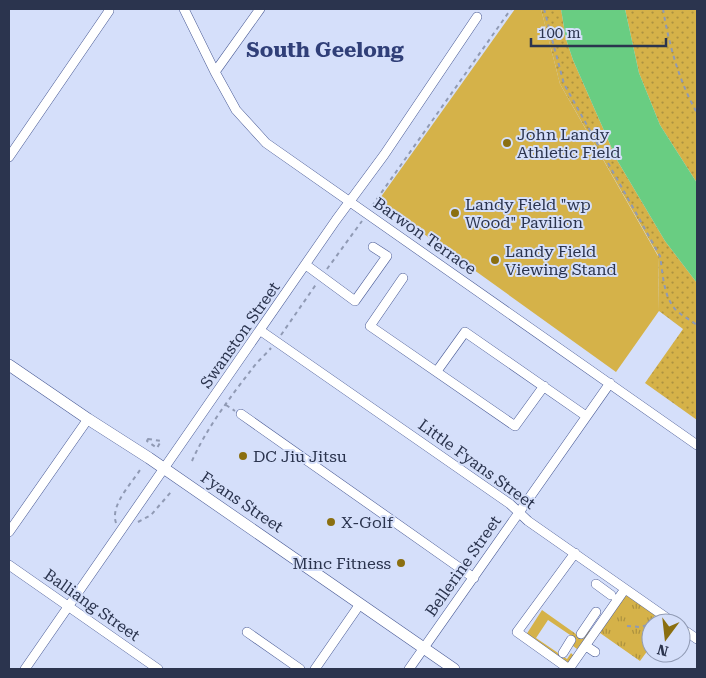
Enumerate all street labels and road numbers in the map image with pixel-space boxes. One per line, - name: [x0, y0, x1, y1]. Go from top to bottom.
- street label: Barwon Terrace: [370, 194, 480, 279]
- street label: Swanston Street: [196, 278, 284, 392]
- street label: Little Fyans Street: [415, 415, 539, 513]
- street label: Fyans Street: [197, 467, 287, 537]
- street label: Bellerine Street: [421, 512, 505, 620]
- street label: Balliang Street: [41, 565, 143, 645]

